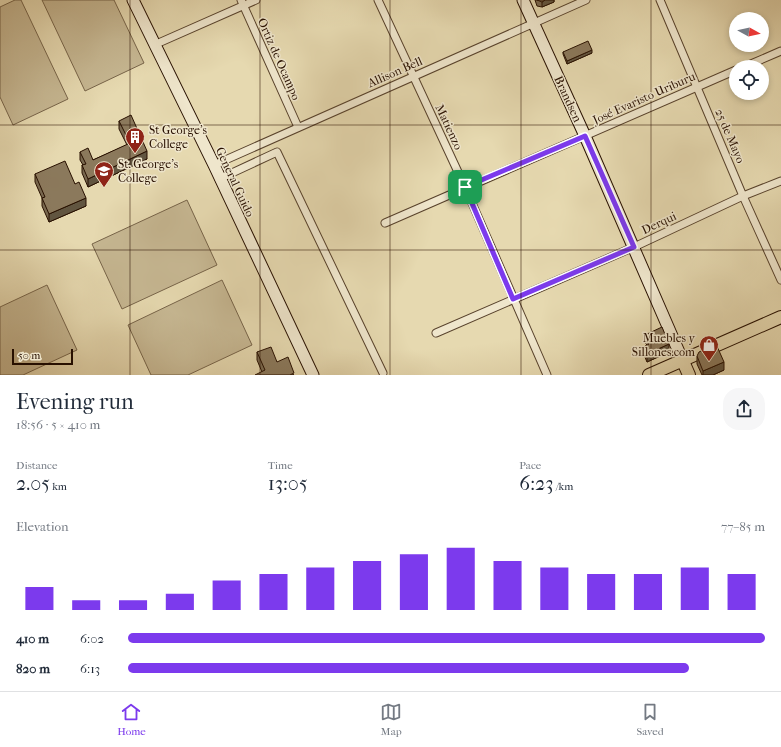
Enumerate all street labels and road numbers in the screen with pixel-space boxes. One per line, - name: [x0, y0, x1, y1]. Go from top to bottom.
- street label: Ortiz de Ocampo: [255, 16, 303, 102]
- street label: Allison Bell: [365, 53, 425, 91]
- street label: José Evaristo Uriburu: [590, 69, 698, 127]
- street label: Brandsen: [551, 74, 585, 124]
- street label: Matienzo: [432, 102, 466, 152]
- street label: 25 de Mayo: [712, 107, 748, 165]
- street label: General Guido: [213, 145, 257, 219]
- street label: Derqui: [639, 209, 679, 237]

